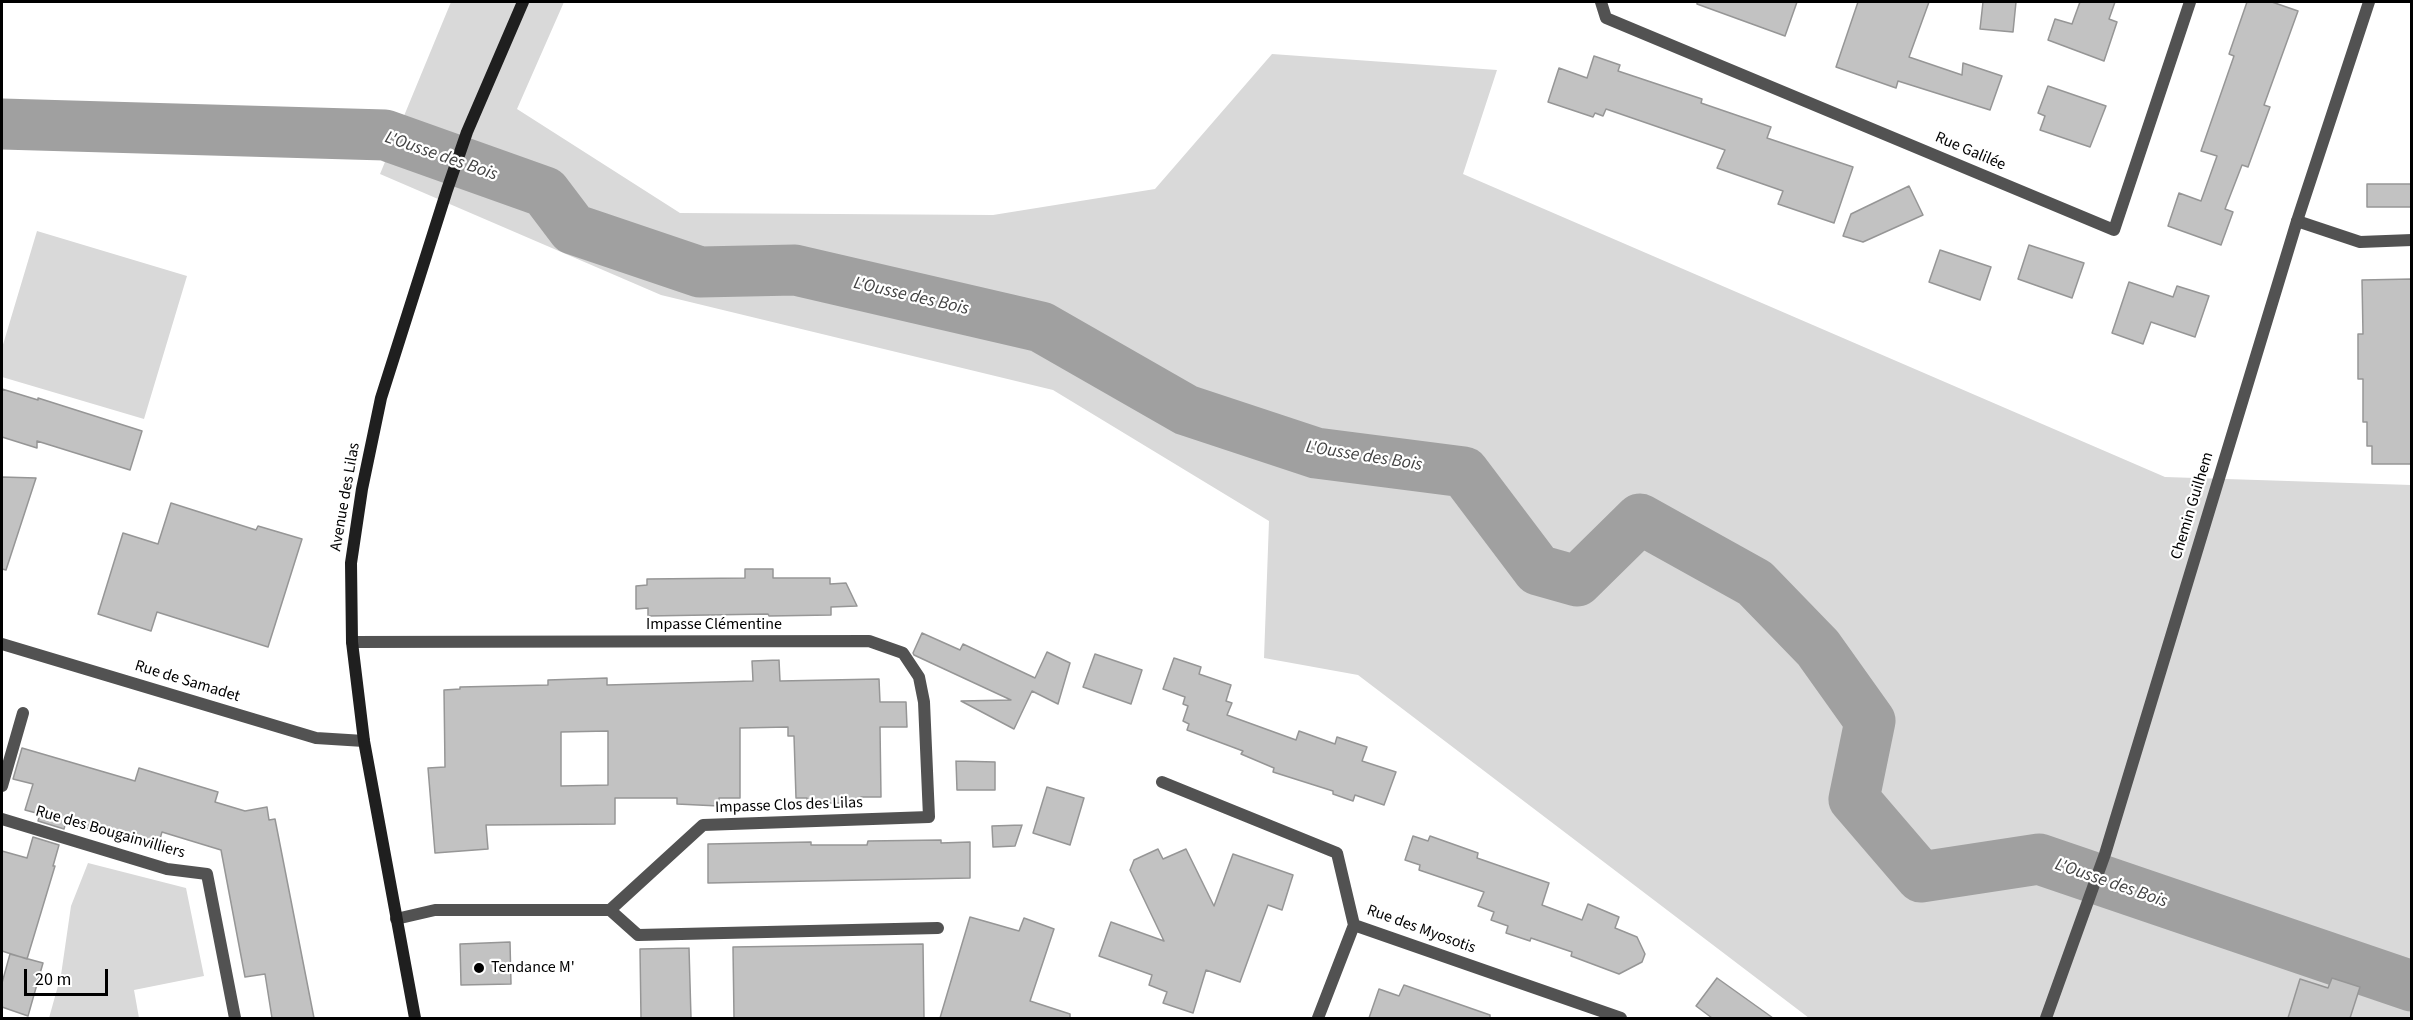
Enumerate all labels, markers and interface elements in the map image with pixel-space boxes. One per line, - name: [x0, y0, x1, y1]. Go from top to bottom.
- water label: L'Ousse des Bois: [382, 128, 500, 186]
- street label: Rue Galilée: [1932, 129, 2008, 175]
- water label: L'Ousse des Bois: [851, 273, 971, 321]
- water label: L'Ousse des Bois: [1304, 437, 1424, 477]
- street label: Avenue des Lilas: [327, 441, 365, 553]
- street label: Chemin Guilhem: [2168, 450, 2218, 562]
- street label: Impasse Clémentine: [646, 615, 782, 635]
- street label: Rue de Samadet: [132, 657, 242, 707]
- street label: Impasse Clos des Lilas: [715, 794, 863, 818]
- street label: Rue des Bougainvilliers: [33, 802, 187, 864]
- water label: L'Ousse des Bois: [2052, 855, 2170, 913]
- street label: Rue des Myosotis: [1364, 901, 1478, 959]
- scale bar: [27, 957, 111, 995]
- place label: Tendance M': [491, 958, 575, 978]
- marker: Tendance M': [472, 961, 486, 975]
- text: 20 m: [35, 967, 71, 992]

